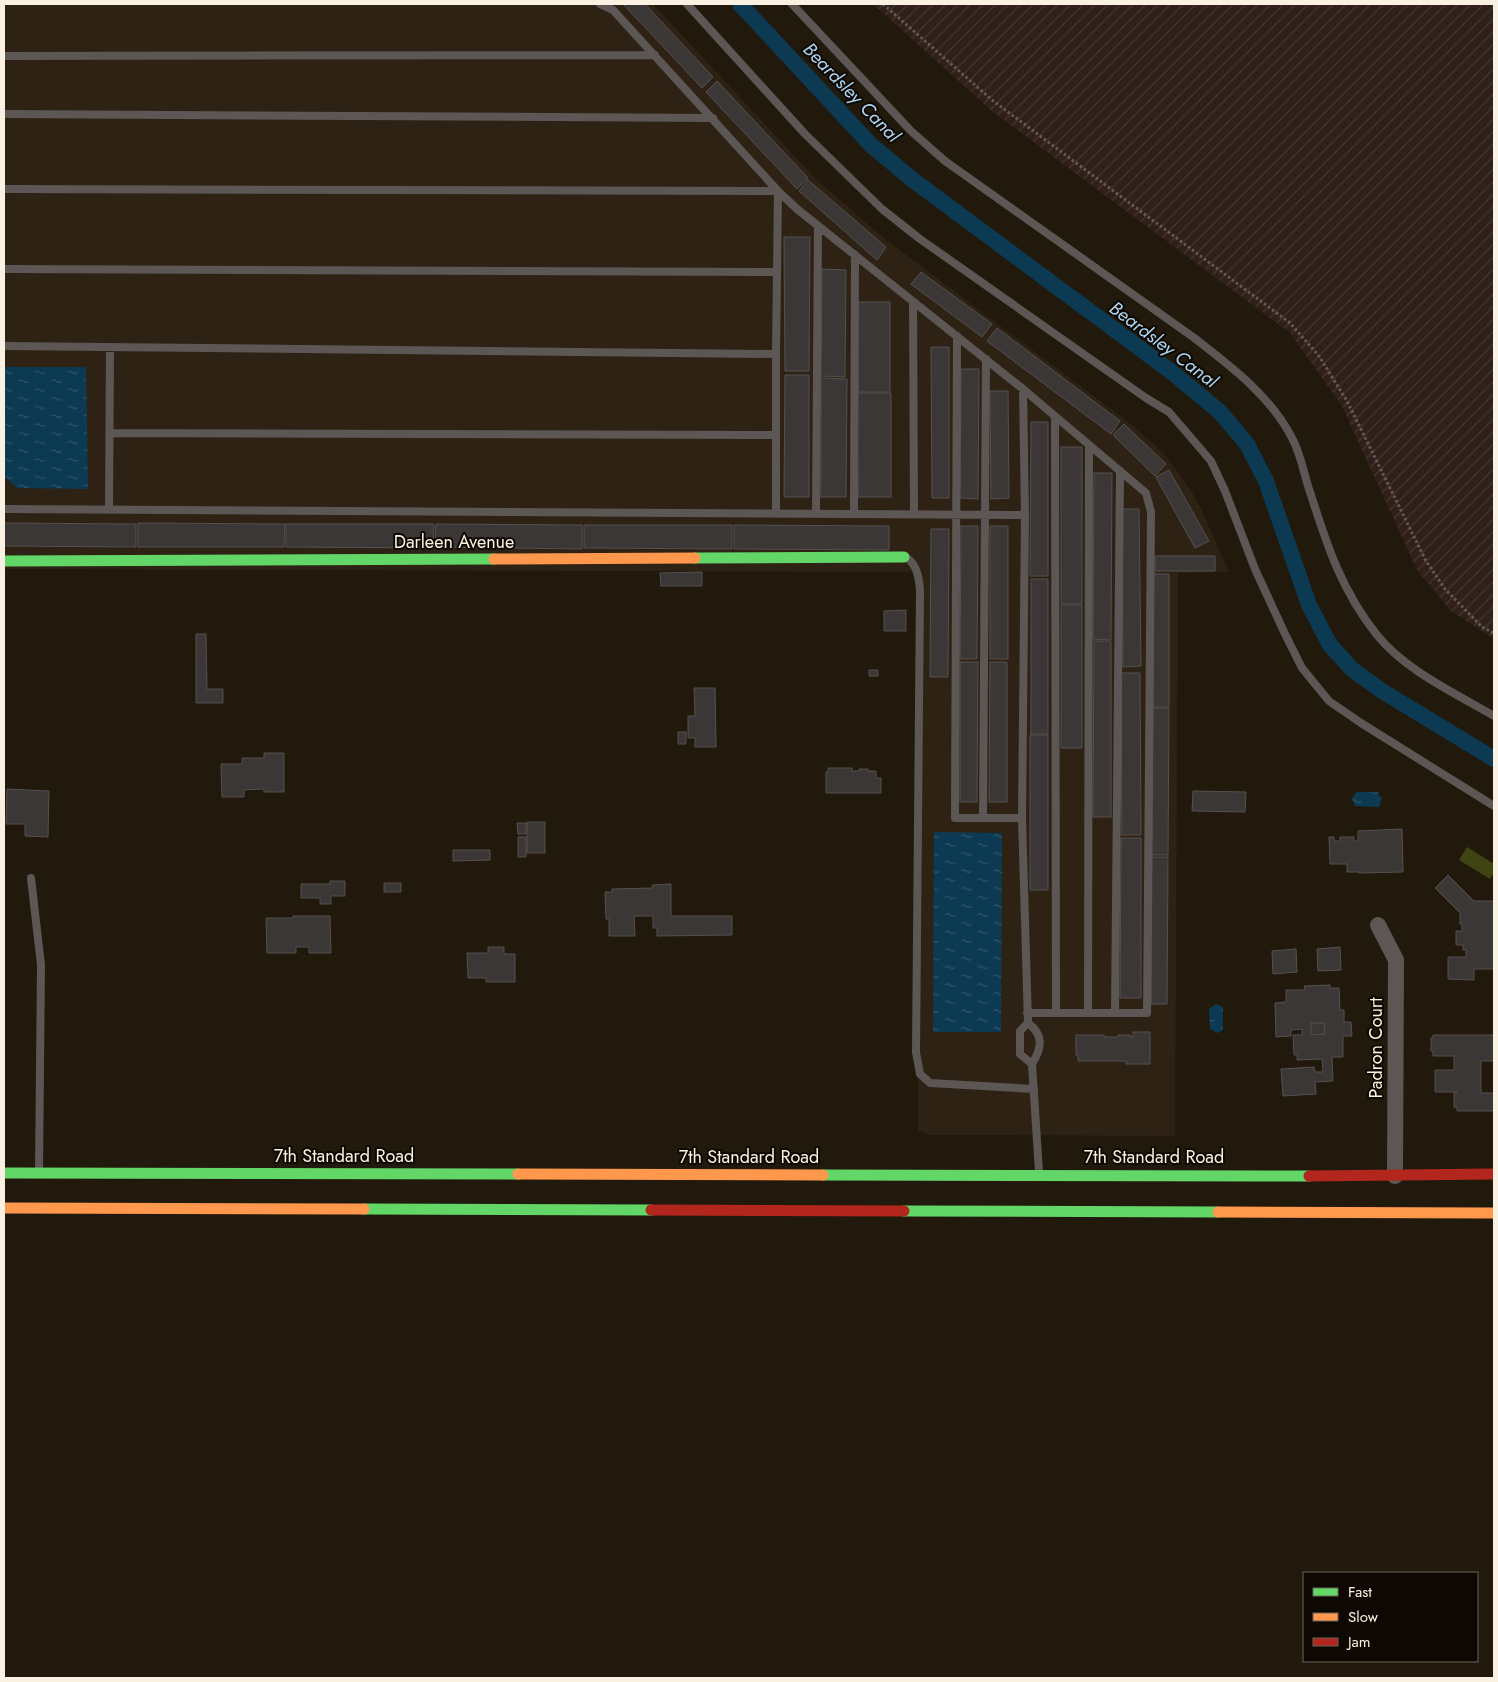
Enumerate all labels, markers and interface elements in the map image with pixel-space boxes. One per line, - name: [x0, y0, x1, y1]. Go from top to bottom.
- water label: Beardsley Canal: [797, 36, 907, 149]
- water label: Beardsley Canal: [1104, 295, 1224, 395]
- street label: Darleen Avenue: [394, 529, 514, 555]
- street label: Padron Court: [1363, 997, 1389, 1098]
- street label: 7th Standard Road: [274, 1143, 414, 1169]
- street label: 7th Standard Road: [679, 1144, 819, 1170]
- street label: 7th Standard Road: [1084, 1144, 1224, 1170]
- legend: [1303, 1572, 1478, 1662]
- text: Fast: [1348, 1581, 1372, 1603]
- text: Slow: [1348, 1606, 1379, 1628]
- text: Jam: [1346, 1631, 1371, 1653]

